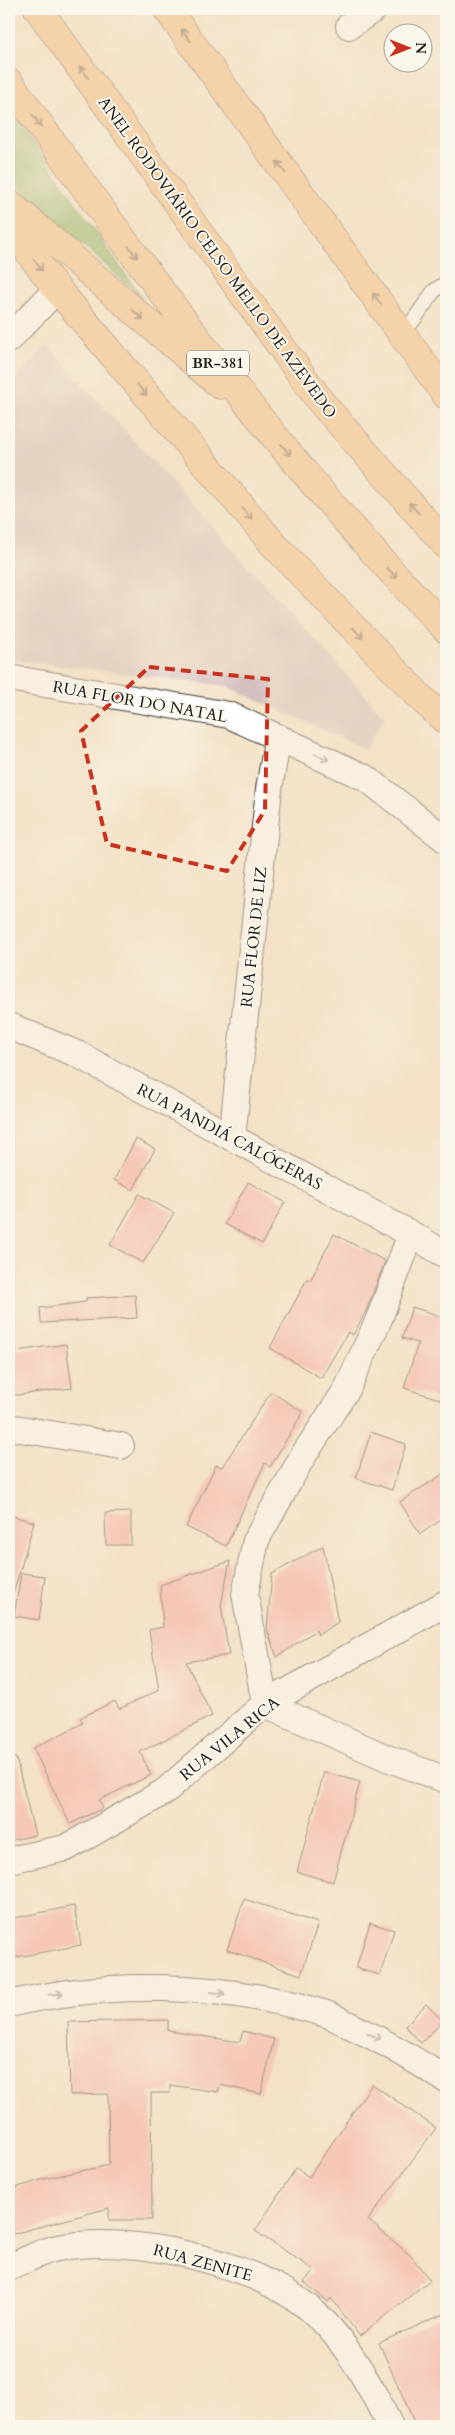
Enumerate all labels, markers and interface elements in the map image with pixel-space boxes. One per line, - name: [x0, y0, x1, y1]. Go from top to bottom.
- north arrow: [382, 22, 432, 72]
- one-way arrow: [181, 29, 191, 43]
- text: N: [411, 42, 430, 54]
- one-way arrow: [79, 65, 89, 79]
- street label: ANEL RODOVIÁRIO CELSO MELLO DE AZEVEDO: [93, 92, 341, 423]
- one-way arrow: [32, 114, 42, 128]
- one-way arrow: [276, 160, 286, 174]
- one-way arrow: [128, 245, 138, 259]
- one-way arrow: [33, 258, 44, 271]
- one-way arrow: [371, 293, 382, 306]
- one-way arrow: [132, 309, 145, 321]
- road number: BR-381: [187, 350, 249, 376]
- one-way arrow: [136, 383, 147, 396]
- one-way arrow: [280, 443, 291, 456]
- one-way arrow: [408, 502, 420, 515]
- one-way arrow: [242, 507, 253, 520]
- one-way arrow: [387, 566, 398, 579]
- one-way arrow: [352, 626, 364, 639]
- street label: RUA FLOR DO NATAL: [51, 676, 229, 728]
- one-way arrow: [314, 753, 329, 763]
- street label: RUA FLOR DE LIZ: [236, 866, 272, 1009]
- street label: RUA PANDIÁ CALÓGERAS: [133, 1079, 326, 1195]
- street label: RUA VILA RICA: [175, 1691, 285, 1786]
- one-way arrow: [210, 1988, 226, 1998]
- one-way arrow: [48, 1989, 64, 1999]
- one-way arrow: [366, 2031, 381, 2041]
- street label: RUA ZENITE: [151, 2239, 255, 2287]

